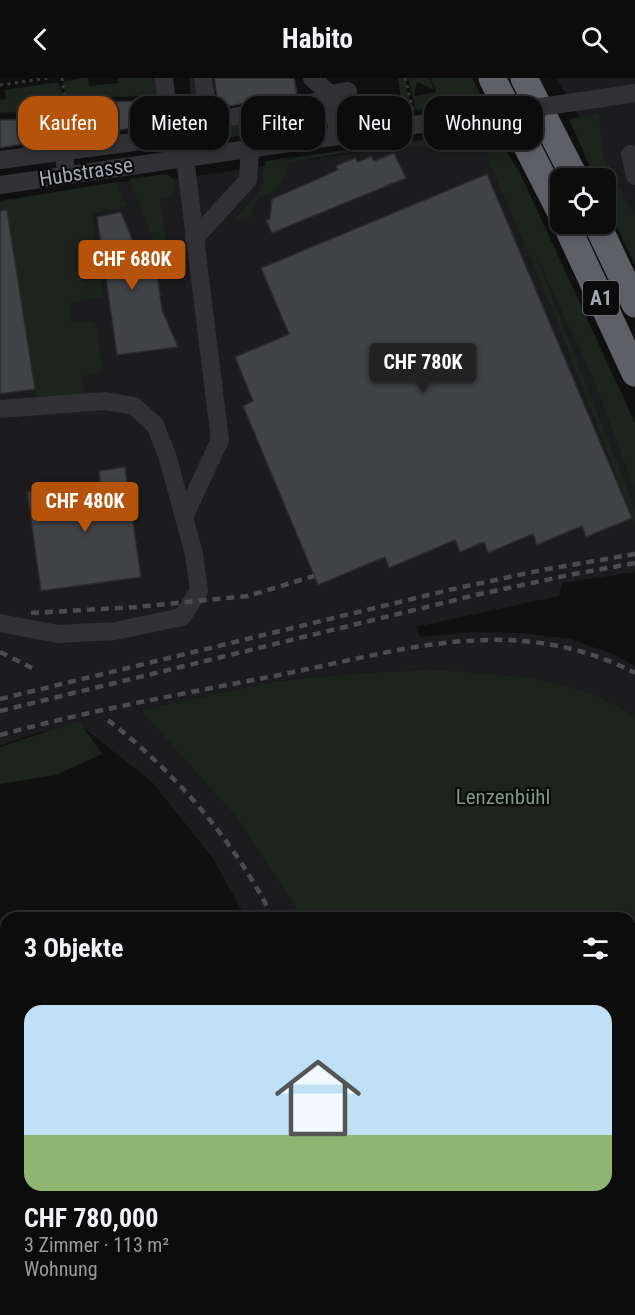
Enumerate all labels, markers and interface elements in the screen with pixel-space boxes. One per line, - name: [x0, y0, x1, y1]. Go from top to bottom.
- icon: back: [24, 23, 57, 56]
- text: Habito: [282, 23, 353, 55]
- icon: search: [578, 23, 611, 56]
- chip: Kaufen: [18, 96, 118, 150]
- chip: Mieten: [130, 96, 229, 150]
- chip: Filter: [241, 96, 325, 150]
- chip: Neu: [337, 96, 412, 150]
- chip: Wohnung: [424, 96, 543, 150]
- street label: Hubstrasse: [38, 153, 135, 191]
- map controls: [550, 168, 616, 234]
- button: locate: [550, 168, 616, 234]
- pin: CHF 680K: [70, 240, 194, 291]
- text: CHF 680K: [92, 247, 172, 271]
- road number: A1: [583, 281, 619, 315]
- pin: CHF 780K: [361, 343, 485, 394]
- text: CHF 780K: [383, 350, 463, 374]
- pin: CHF 480K: [23, 482, 147, 533]
- text: CHF 480K: [45, 489, 125, 513]
- park label: Lenzenbühl: [456, 785, 550, 809]
- icon: filters: [579, 932, 612, 965]
- text: 3 Objekte: [24, 933, 123, 963]
- icon: home: [264, 1044, 372, 1152]
- text: CHF 780,000: [24, 1203, 158, 1233]
- text: 3 Zimmer · 113 m²: [24, 1233, 169, 1257]
- text: Wohnung: [24, 1257, 98, 1281]

